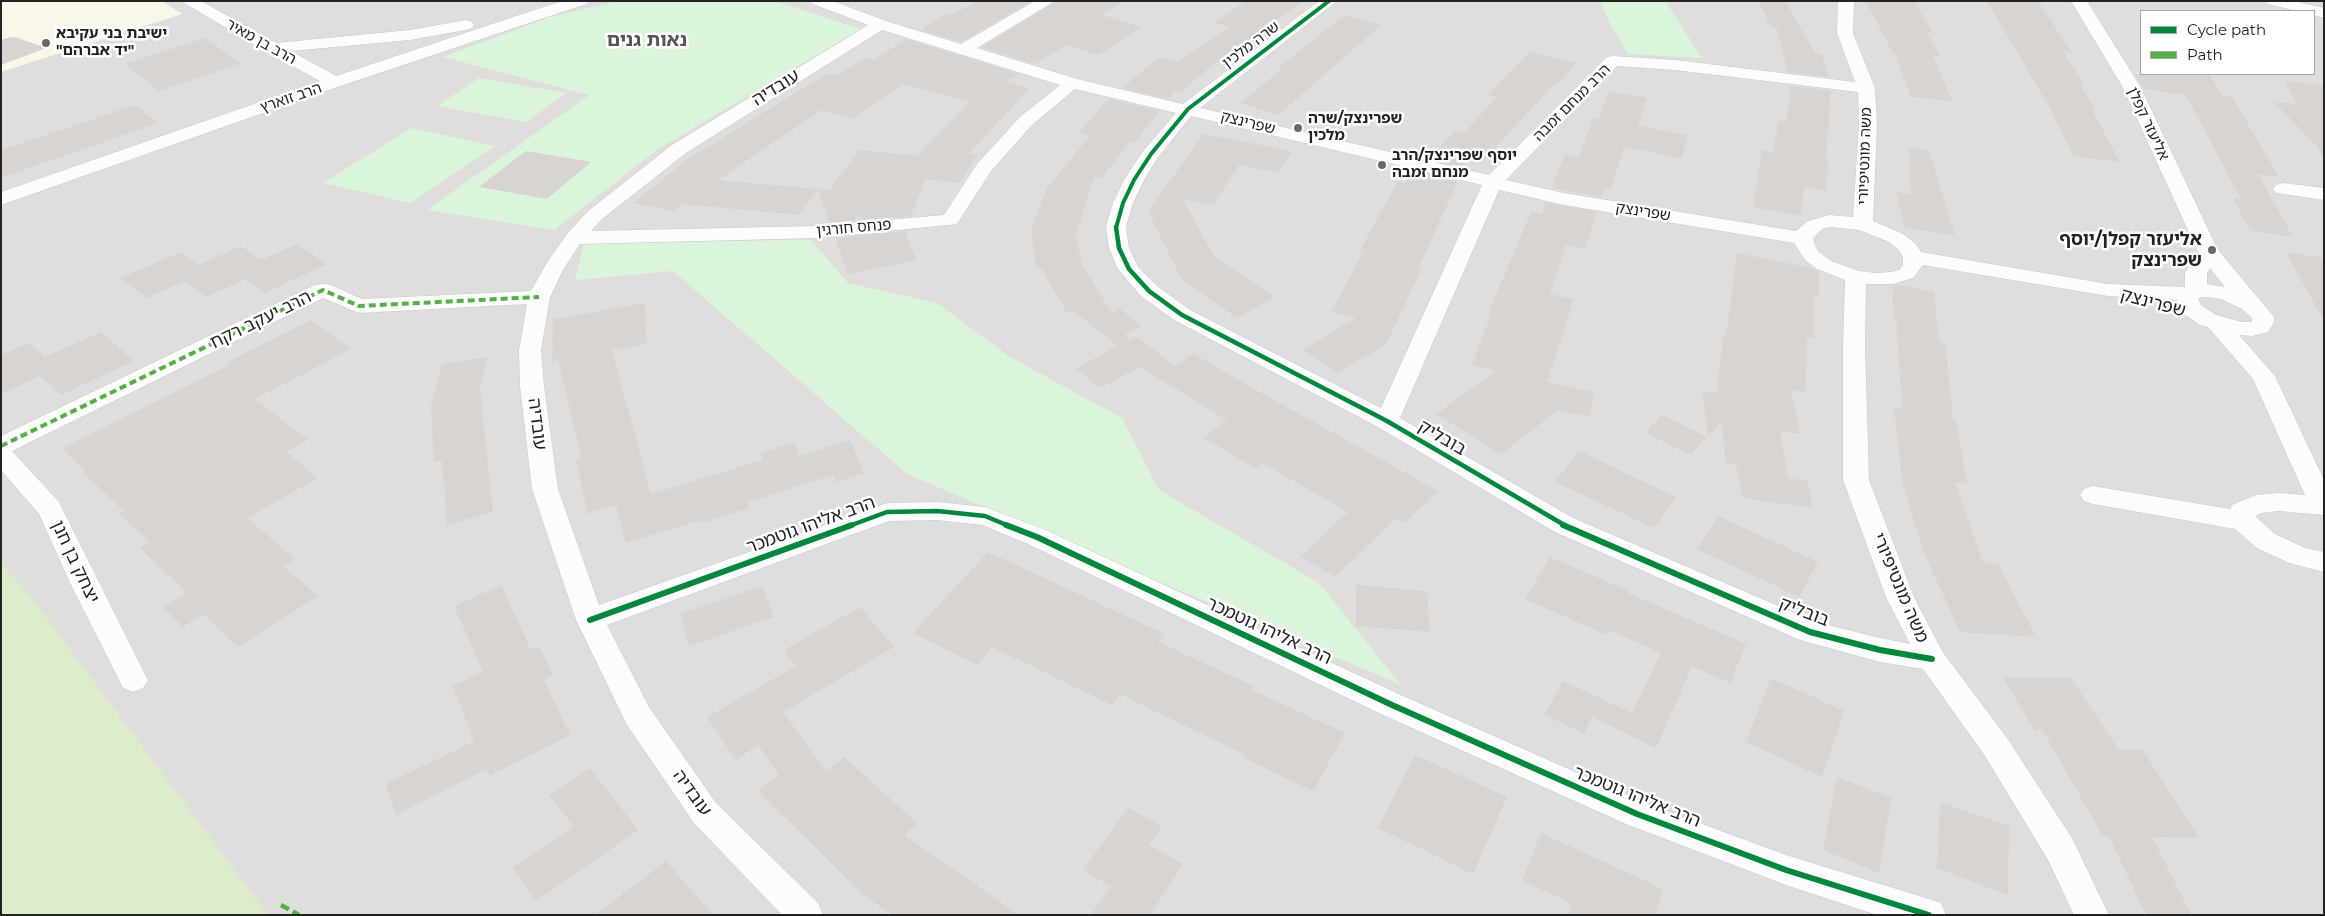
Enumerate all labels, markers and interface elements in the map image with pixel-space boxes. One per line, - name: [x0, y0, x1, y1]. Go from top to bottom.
- legend: [2140, 10, 2315, 75]
- street label: הרב בן מאיר: [223, 15, 299, 69]
- street label: שרה מלכין: [1219, 18, 1283, 72]
- text: Cycle path: [2187, 20, 2266, 39]
- place label: ישיבת בני עקיבא "יד אברהם": [56, 25, 167, 60]
- district label: נאות גנים: [607, 29, 687, 51]
- marker: ישיבת בני עקיבא "יד אברהם": [40, 37, 52, 49]
- text: Path: [2187, 45, 2223, 64]
- street label: הרב מנחם זמבה: [1530, 61, 1614, 145]
- street label: עובדיה: [748, 65, 804, 111]
- street label: הרב זוארץ: [258, 79, 324, 117]
- street label: אליעזר קפלן: [2123, 85, 2173, 163]
- street label: משה מונטיפיורי: [1854, 107, 1876, 205]
- street label: שפרינצק: [1219, 108, 1277, 138]
- place label: שפרינצק/שרה מלכין: [1308, 110, 1402, 145]
- marker: שפרינצק/שרה מלכין: [1292, 122, 1304, 134]
- place label: יוסף שפרינצק/הרב מנחם זמבה: [1392, 147, 1517, 182]
- marker: יוסף שפרינצק/הרב מנחם זמבה: [1376, 159, 1388, 171]
- street label: שפרינצק: [1614, 199, 1672, 225]
- street label: פנחס חורגין: [816, 216, 892, 240]
- place label: אליעזר קפלן/יוסף שפרינצק: [2059, 229, 2202, 272]
- marker: אליעזר קפלן/יוסף שפרינצק: [2206, 244, 2218, 256]
- street label: שפרינצק: [2118, 284, 2188, 322]
- street label: הרב יעקב רקח: [207, 286, 315, 354]
- street label: עובדיה: [523, 397, 551, 451]
- street label: בובליק: [1414, 416, 1470, 460]
- street label: הרב אליהו גוטמכר: [744, 492, 878, 558]
- street label: יצחק בן חנן: [46, 517, 104, 607]
- street label: משה מונטיפיורי: [1867, 530, 1933, 646]
- street label: הרב אליהו גוטמכר: [1203, 593, 1335, 669]
- street label: בובליק: [1776, 593, 1832, 631]
- street label: הרב אליהו גוטמכר: [1570, 762, 1704, 832]
- street label: עובדיה: [668, 766, 716, 820]

